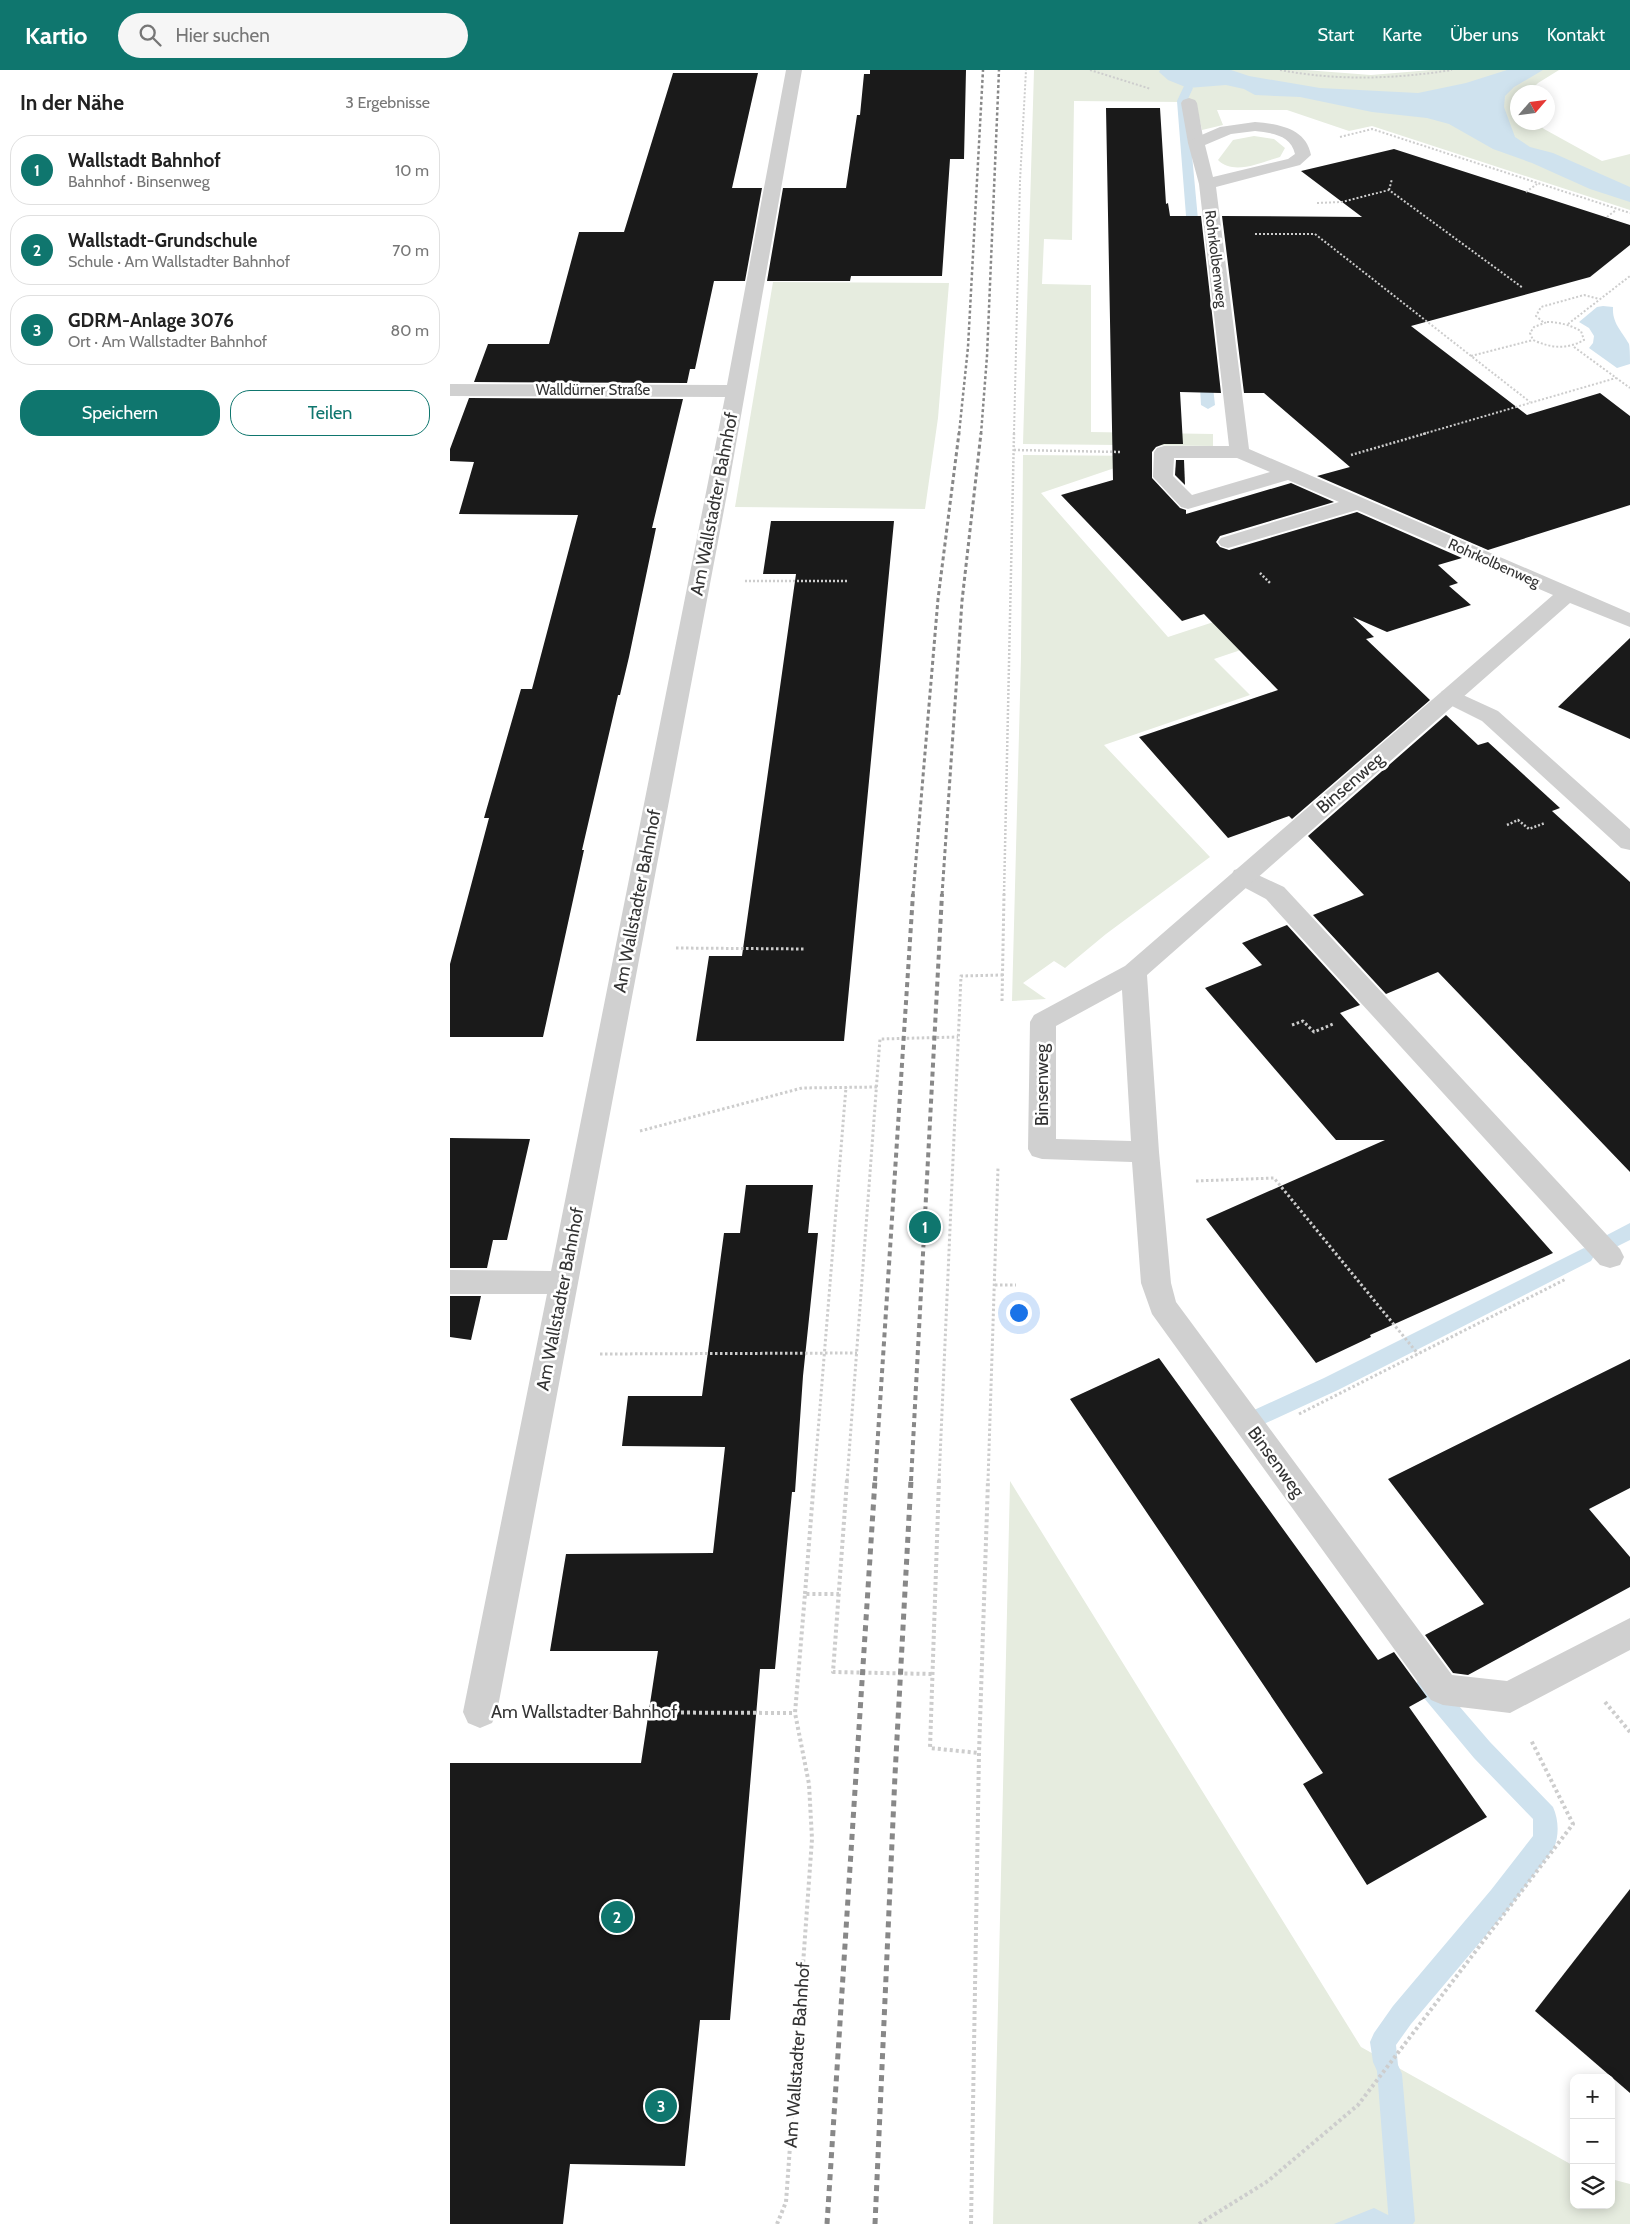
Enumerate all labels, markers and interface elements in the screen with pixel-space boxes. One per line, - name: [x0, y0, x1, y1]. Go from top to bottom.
- search box: [118, 13, 468, 58]
- text: Kartio: [25, 21, 88, 50]
- icon: search: [136, 21, 164, 49]
- text: Hier suchen: [176, 24, 270, 47]
- text: Start: [1318, 24, 1354, 46]
- text: Karte: [1382, 24, 1422, 46]
- text: Über uns: [1450, 24, 1519, 46]
- text: Kontakt: [1547, 24, 1605, 46]
- north arrow: [1510, 85, 1555, 130]
- text: In der Nähe: [20, 90, 124, 115]
- text: 3 Ergebnisse: [345, 93, 430, 112]
- text: Wallstadt Bahnhof: [68, 149, 221, 172]
- text: 1: [34, 161, 40, 180]
- text: 10 m: [395, 161, 429, 180]
- text: Bahnhof · Binsenweg: [68, 172, 210, 191]
- street label: Rohrkolbenweg: [1201, 209, 1231, 309]
- text: Wallstadt-Grundschule: [68, 229, 257, 252]
- text: 2: [33, 241, 41, 260]
- text: 70 m: [392, 241, 429, 260]
- text: Schule · Am Wallstadter Bahnhof: [68, 252, 290, 271]
- text: GDRM-Anlage 3076: [68, 309, 234, 332]
- text: 3: [33, 321, 41, 340]
- text: 80 m: [391, 321, 429, 340]
- text: Ort · Am Wallstadter Bahnhof: [68, 332, 267, 351]
- street label: Walldürner Straße: [536, 381, 651, 399]
- button: Speichern: [20, 390, 220, 436]
- button: Teilen: [230, 390, 430, 436]
- street label: Am Wallstadter Bahnhof: [685, 410, 743, 597]
- street label: Rohrkolbenweg: [1445, 535, 1543, 591]
- street label: Binsenweg: [1312, 747, 1389, 818]
- street label: Am Wallstadter Bahnhof: [608, 807, 666, 994]
- street label: Binsenweg: [1031, 1043, 1053, 1126]
- street label: Am Wallstadter Bahnhof: [531, 1205, 589, 1392]
- pin: 1: [909, 1208, 941, 1246]
- your location: [1006, 1300, 1032, 1326]
- street label: Binsenweg: [1243, 1422, 1310, 1503]
- street label: Am Wallstadter Bahnhof: [491, 1701, 677, 1723]
- pin: 2: [601, 1898, 633, 1936]
- street label: Am Wallstadter Bahnhof: [780, 1961, 814, 2149]
- map controls: [1570, 2074, 1615, 2209]
- button: +: [1570, 2074, 1615, 2119]
- pin: 3: [645, 2087, 677, 2125]
- button: −: [1570, 2119, 1615, 2164]
- button: layers: [1570, 2164, 1615, 2209]

